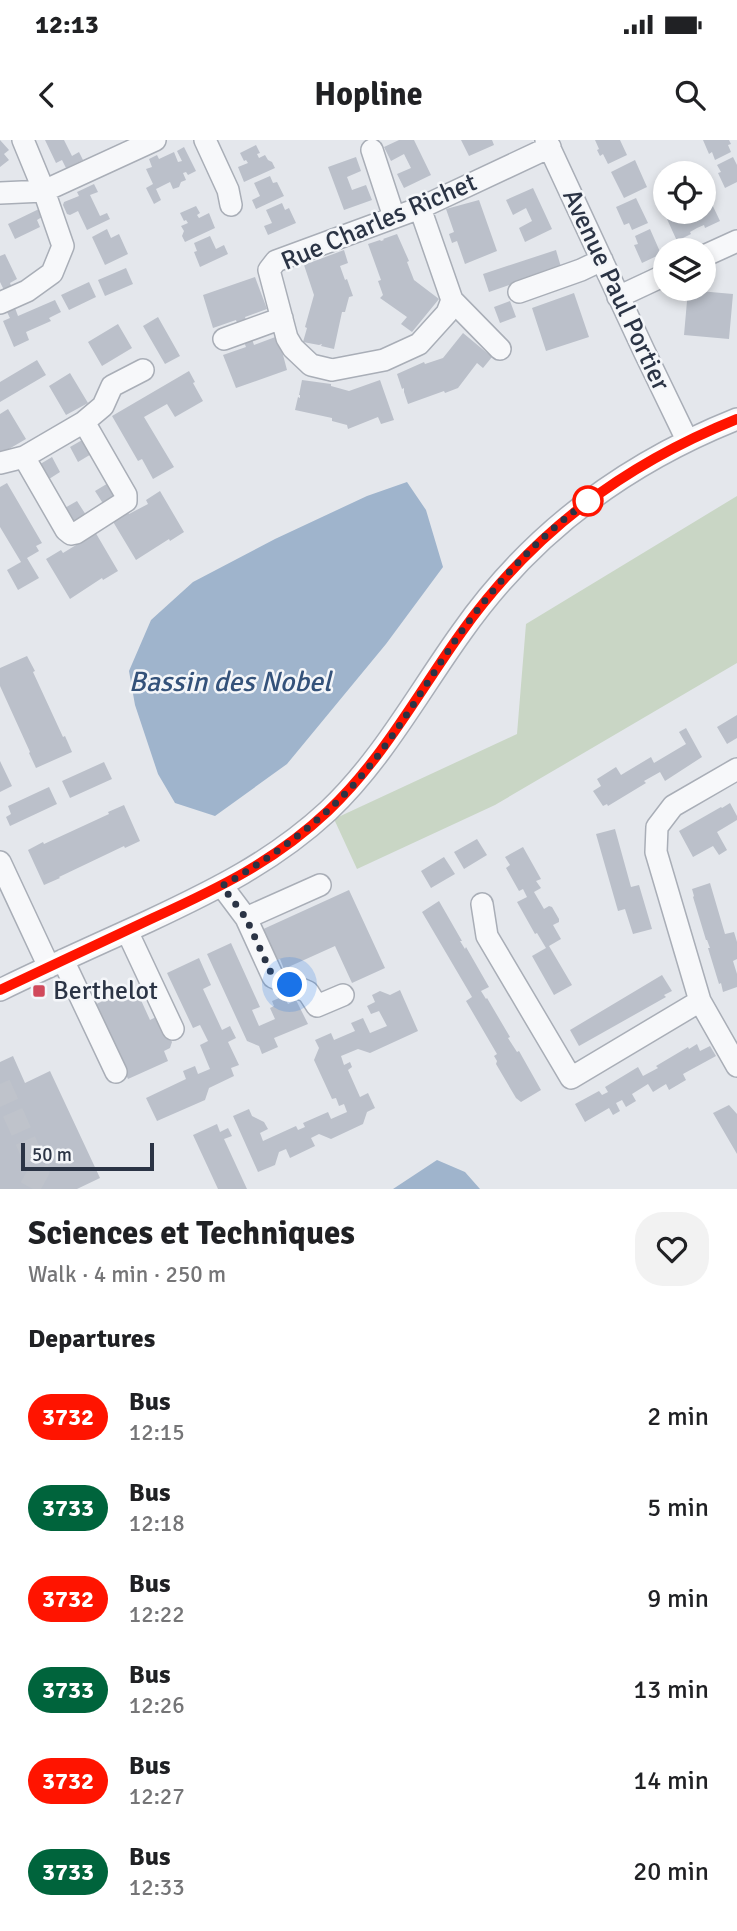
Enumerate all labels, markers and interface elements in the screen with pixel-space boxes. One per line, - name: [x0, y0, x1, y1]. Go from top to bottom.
- text: 12:13: [35, 9, 99, 41]
- text: Hopline: [314, 75, 423, 114]
- icon: back: [28, 76, 66, 114]
- icon: search: [671, 76, 709, 114]
- map controls: [653, 161, 716, 301]
- button: locate: [653, 161, 716, 224]
- street label: Rue Charles Richet: [276, 166, 482, 278]
- street label: Avenue Paul Portier: [555, 184, 677, 396]
- button: layers: [653, 238, 716, 301]
- unlabelled marker: [573, 486, 603, 516]
- water label: Bassin des Nobel: [129, 665, 333, 699]
- your location: [272, 967, 307, 1002]
- place label: Berthelot: [53, 975, 158, 1007]
- marker: Berthelot: [31, 983, 47, 999]
- scale bar: [21, 1140, 154, 1172]
- text: 50 m: [32, 1143, 72, 1167]
- button: heart: [635, 1212, 709, 1286]
- text: Sciences et Techniques: [28, 1213, 355, 1254]
- text: Walk · 4 min · 250 m: [28, 1260, 226, 1289]
- text: Departures: [28, 1323, 155, 1355]
- text: Bus: [129, 1386, 171, 1418]
- text: 2 min: [647, 1401, 709, 1433]
- text: 3732: [42, 1402, 94, 1432]
- text: 12:15: [129, 1418, 185, 1447]
- text: Bus: [129, 1477, 171, 1509]
- text: 5 min: [647, 1492, 709, 1524]
- text: 3733: [42, 1493, 94, 1523]
- text: 12:18: [129, 1509, 185, 1538]
- text: Bus: [129, 1568, 171, 1600]
- text: 9 min: [647, 1583, 709, 1615]
- text: 3732: [42, 1584, 94, 1614]
- text: 12:22: [129, 1600, 185, 1629]
- text: Bus: [129, 1659, 171, 1691]
- text: 13 min: [633, 1674, 709, 1706]
- text: 3733: [42, 1675, 94, 1705]
- text: 12:26: [129, 1691, 185, 1720]
- text: Bus: [129, 1750, 171, 1782]
- text: 14 min: [633, 1765, 709, 1797]
- text: 3732: [42, 1766, 94, 1796]
- text: 12:27: [129, 1782, 185, 1811]
- text: Bus: [129, 1841, 171, 1873]
- text: 20 min: [633, 1856, 709, 1888]
- text: 3733: [42, 1857, 94, 1887]
- text: 12:33: [129, 1873, 185, 1902]

